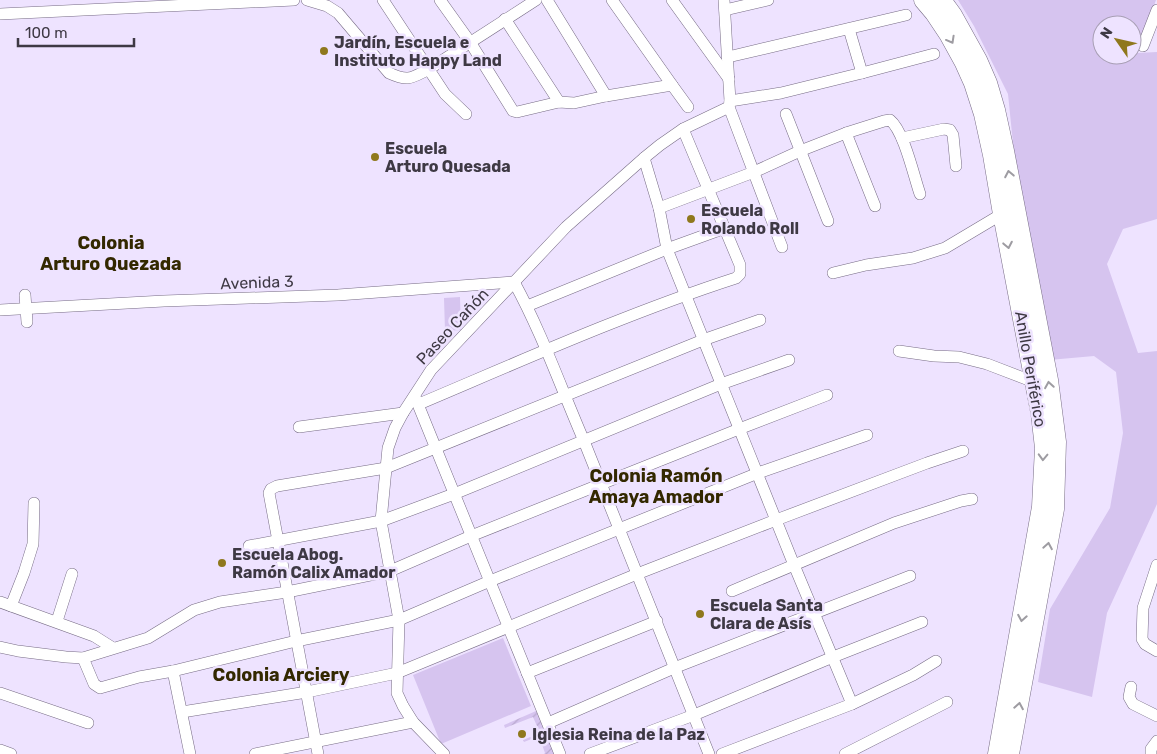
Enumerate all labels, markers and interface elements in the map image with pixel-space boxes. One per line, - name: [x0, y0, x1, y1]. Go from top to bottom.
- scale bar: [18, 15, 134, 47]
- north arrow: [1092, 15, 1142, 65]
- text: 100 m: [25, 24, 67, 42]
- text: N: [1097, 24, 1117, 42]
- place label: Jardín, Escuela e Instituto Happy Land: [334, 33, 502, 70]
- one-way arrow: [945, 34, 955, 43]
- marker: Jardín, Escuela e Instituto Happy Land: [318, 45, 330, 57]
- place label: Escuela Arturo Quesada: [385, 139, 511, 176]
- marker: Escuela Arturo Quesada: [369, 151, 381, 163]
- one-way arrow: [1005, 169, 1015, 178]
- place label: Escuela Rolando Roll: [701, 201, 799, 238]
- marker: Escuela Rolando Roll: [685, 213, 697, 225]
- district label: Colonia Arturo Quezada: [40, 232, 182, 275]
- one-way arrow: [1002, 241, 1012, 250]
- street label: Avenida 3: [220, 272, 294, 293]
- street label: Paseo Cañón: [412, 284, 492, 368]
- street label: Anillo Periférico: [1011, 310, 1050, 428]
- one-way arrow: [1044, 380, 1055, 388]
- one-way arrow: [1038, 453, 1049, 461]
- district label: Colonia Ramón Amaya Amador: [589, 465, 723, 508]
- one-way arrow: [1042, 542, 1053, 551]
- place label: Escuela Abog. Ramón Calix Amador: [232, 545, 396, 582]
- marker: Escuela Abog. Ramón Calix Amador: [216, 557, 228, 569]
- place label: Escuela Santa Clara de Asís: [710, 596, 823, 633]
- marker: Escuela Santa Clara de Asís: [694, 608, 706, 620]
- one-way arrow: [1017, 613, 1027, 622]
- district label: Colonia Arciery: [213, 664, 350, 686]
- one-way arrow: [1013, 702, 1023, 710]
- place label: Iglesia Reina de la Paz: [532, 725, 705, 744]
- marker: Iglesia Reina de la Paz: [516, 728, 528, 740]

